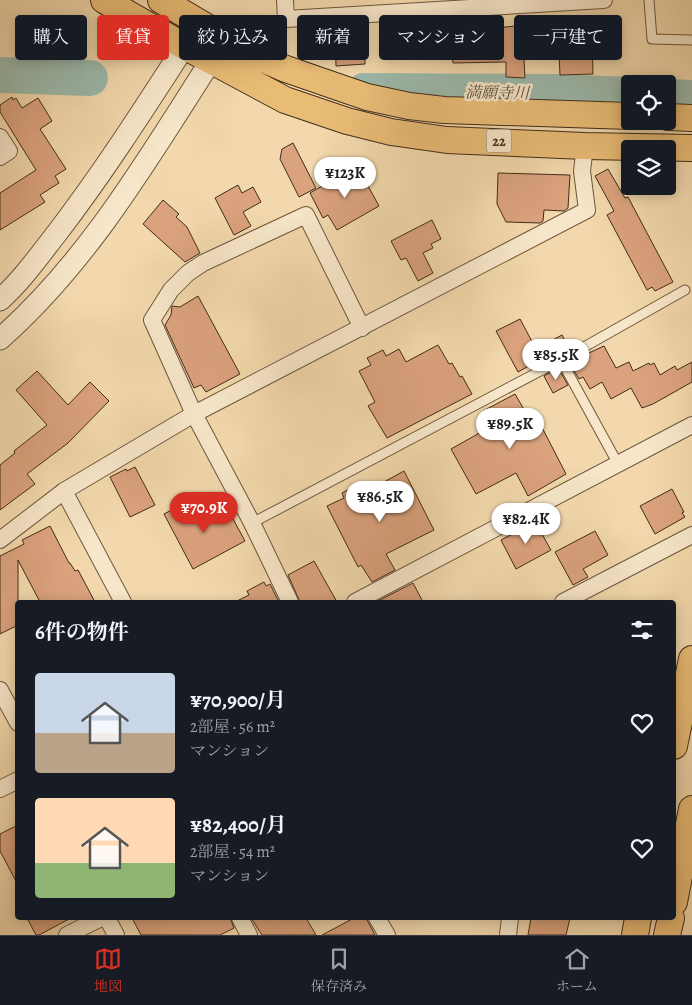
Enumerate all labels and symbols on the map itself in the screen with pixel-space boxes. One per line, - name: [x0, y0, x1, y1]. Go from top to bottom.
- water label: 満願寺川: [465, 81, 531, 105]
- road number: 22: [486, 130, 512, 152]
- pin: ¥123K: [310, 156, 380, 199]
- pin: ¥85.5K: [515, 338, 597, 381]
- pin: ¥89.5K: [469, 408, 551, 450]
- pin: ¥86.5K: [339, 480, 421, 523]
- pin: ¥70.9K: [163, 492, 245, 534]
- pin: ¥82.4K: [485, 502, 567, 545]

